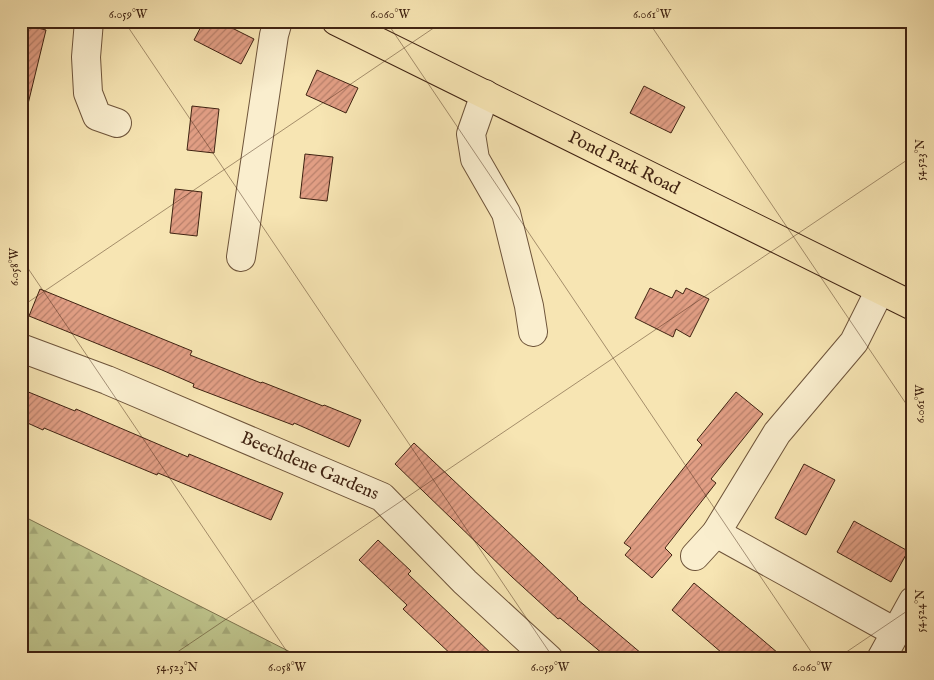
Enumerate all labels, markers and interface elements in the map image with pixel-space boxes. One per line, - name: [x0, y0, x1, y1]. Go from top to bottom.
- text: 6.059°W: [109, 7, 148, 22]
- text: 6.060°W: [370, 7, 410, 22]
- text: 6.061°W: [633, 7, 672, 22]
- street label: Pond Park Road: [564, 126, 684, 201]
- text: 54.523°N: [913, 139, 928, 181]
- text: 6.058°W: [7, 248, 22, 286]
- text: 6.061°W: [913, 384, 928, 423]
- street label: Beechdene Gardens: [237, 427, 382, 506]
- text: 54.524°N: [913, 589, 928, 633]
- text: 54.523°N: [156, 660, 198, 675]
- text: 6.058°W: [268, 660, 306, 675]
- text: 6.059°W: [531, 660, 570, 675]
- text: 6.060°W: [792, 660, 832, 675]

